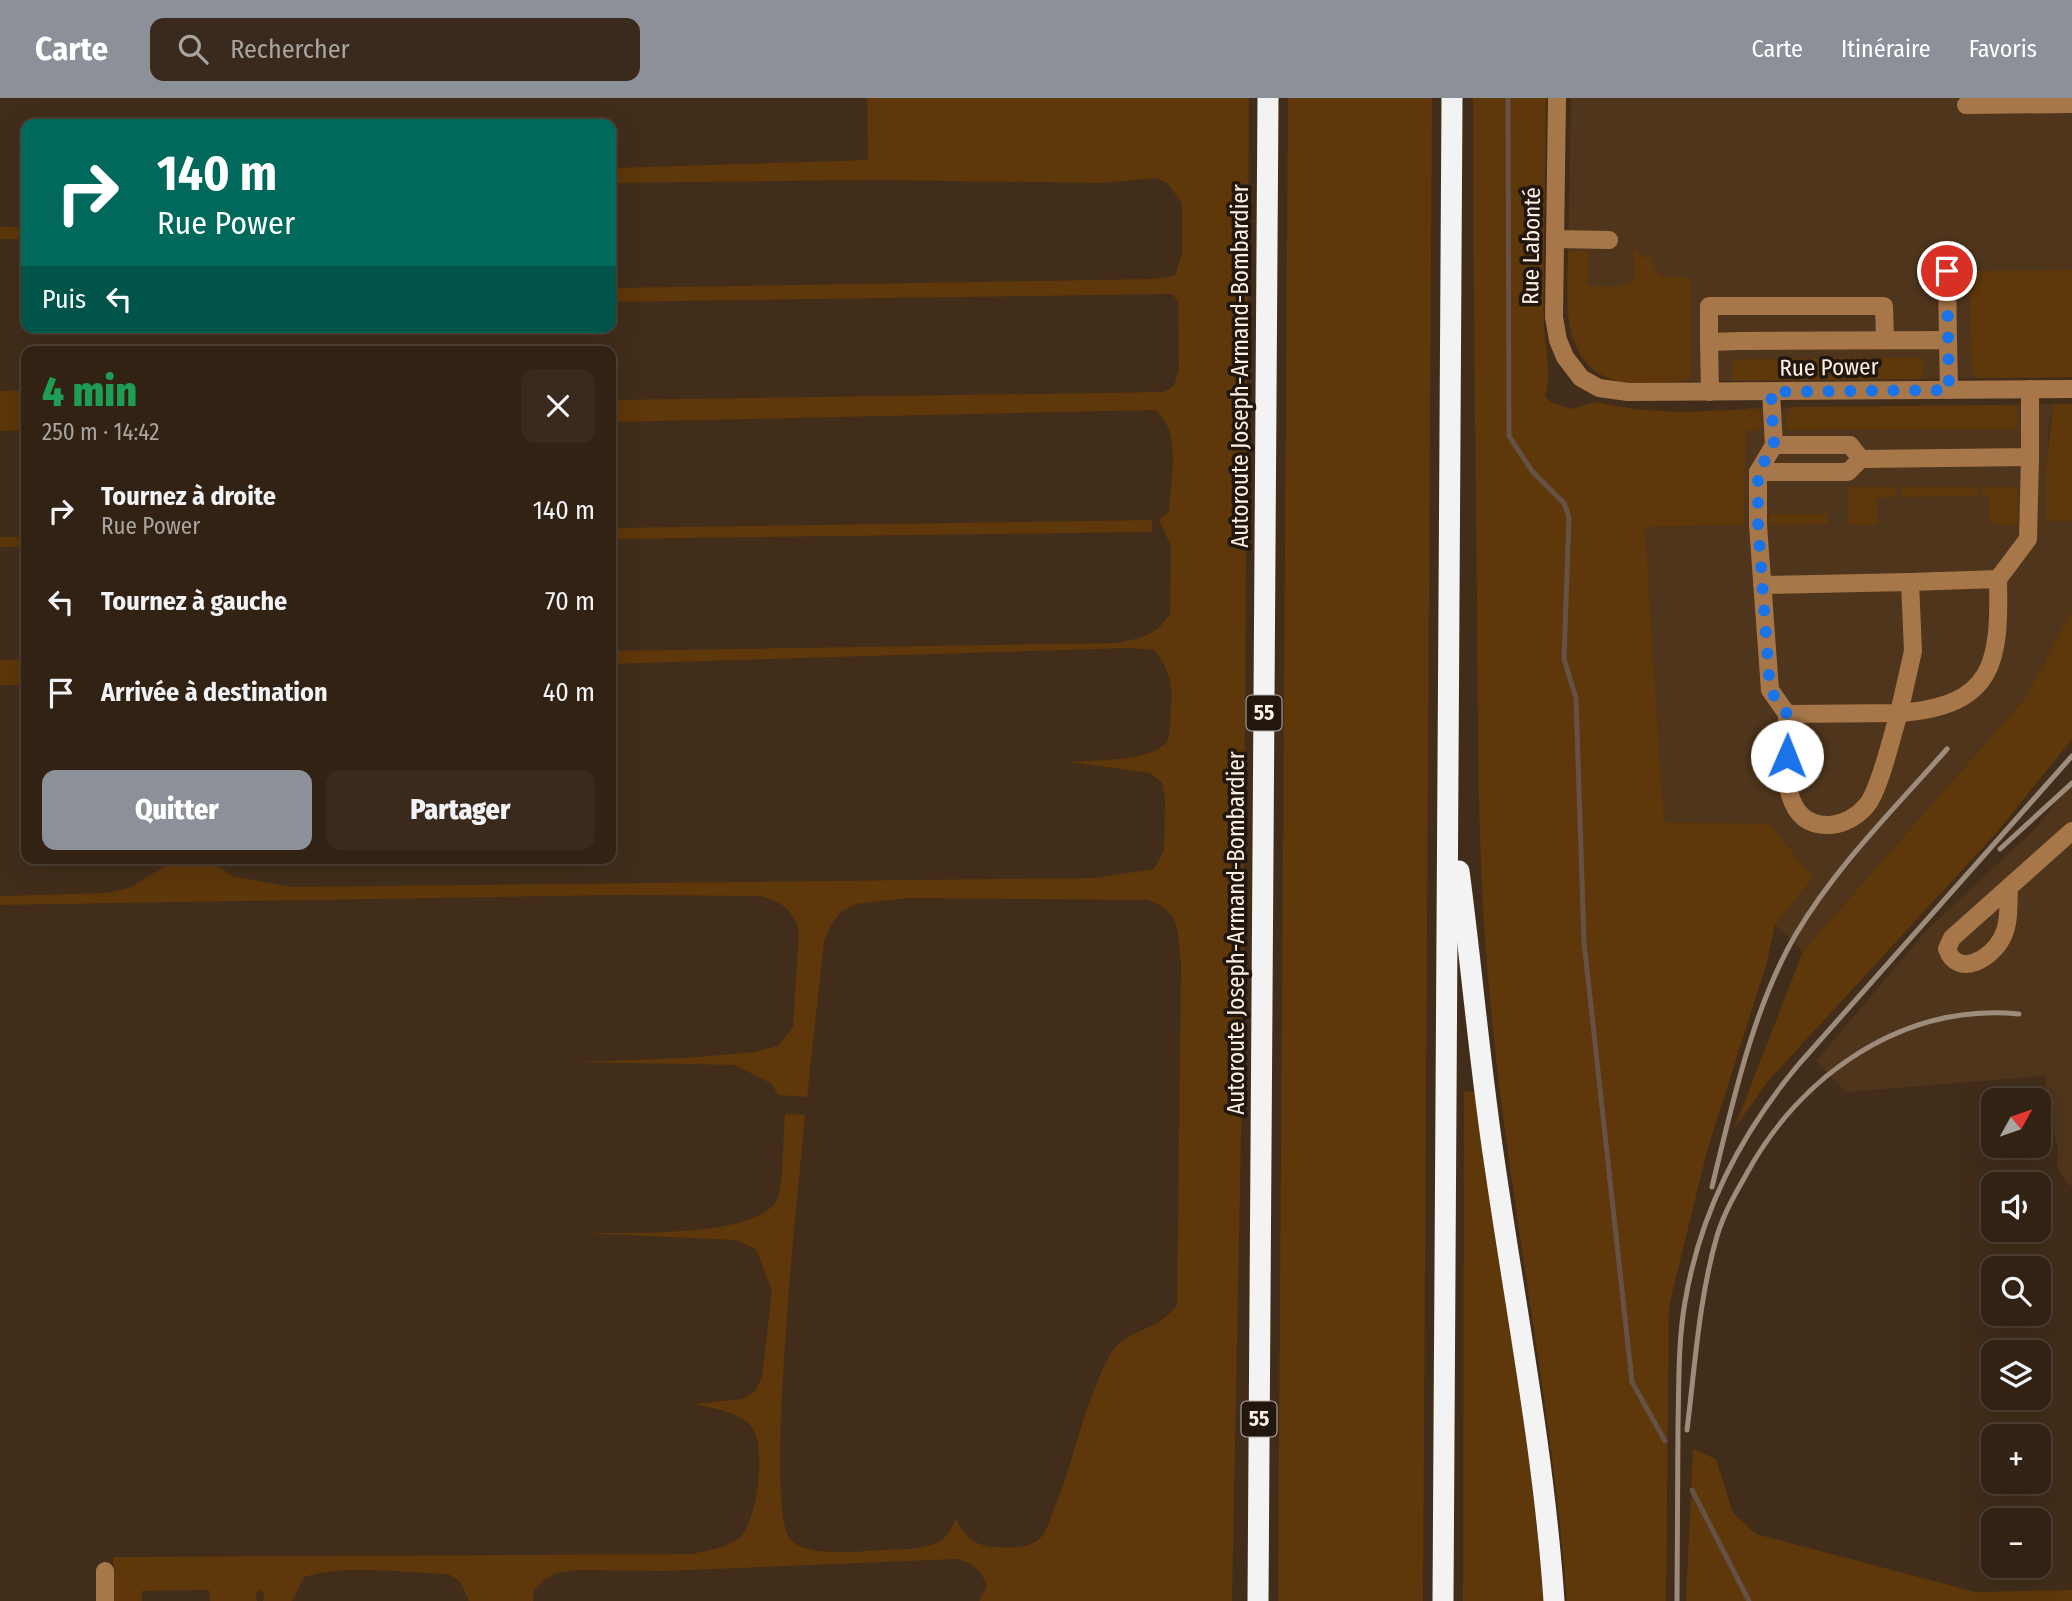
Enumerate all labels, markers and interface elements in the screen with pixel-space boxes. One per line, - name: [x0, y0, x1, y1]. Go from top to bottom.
- search box: [150, 18, 640, 81]
- text: Carte: [35, 29, 108, 69]
- icon: search: [174, 30, 212, 68]
- text: Rechercher: [230, 34, 350, 65]
- text: Carte: [1752, 35, 1803, 63]
- text: Itinéraire: [1841, 35, 1931, 63]
- text: Favoris: [1969, 35, 2037, 63]
- text: 140 m: [157, 144, 277, 203]
- icon: right: [42, 147, 133, 238]
- street label: Autoroute Joseph-Armand-Bombardier: [1226, 184, 1254, 548]
- street label: Rue Labonté: [1516, 187, 1546, 305]
- text: Rue Power: [157, 204, 295, 242]
- pin: [1917, 241, 1977, 301]
- icon: arrive: [1928, 252, 1966, 290]
- icon: left: [100, 280, 138, 318]
- text: Puis: [42, 284, 86, 315]
- street label: Rue Power: [1779, 352, 1879, 382]
- text: 4 min: [42, 367, 137, 417]
- button: close: [521, 369, 595, 443]
- text: 250 m · 14:42: [42, 418, 159, 446]
- text: Tournez à droite: [101, 481, 276, 512]
- icon: right: [42, 492, 80, 530]
- text: 140 m: [533, 495, 595, 526]
- text: Rue Power: [101, 512, 200, 540]
- icon: left: [42, 583, 80, 621]
- text: Tournez à gauche: [101, 586, 287, 617]
- text: 70 m: [545, 586, 595, 617]
- icon: arrive: [42, 674, 80, 712]
- text: Arrivée à destination: [101, 677, 328, 708]
- text: 40 m: [543, 677, 595, 708]
- road number: 55: [1246, 696, 1282, 730]
- position arrow: [1750, 719, 1824, 793]
- street label: Autoroute Joseph-Armand-Bombardier: [1222, 751, 1250, 1115]
- button: Quitter: [42, 770, 312, 850]
- button: Partager: [326, 770, 595, 850]
- north arrow: [1981, 1088, 2051, 1158]
- map controls: [1981, 1088, 2051, 1578]
- button: sound: [1981, 1172, 2051, 1242]
- button: search: [1981, 1256, 2051, 1326]
- button: layers: [1981, 1340, 2051, 1410]
- road number: 55: [1242, 1402, 1276, 1436]
- button: +: [1981, 1424, 2051, 1494]
- button: −: [1981, 1508, 2051, 1578]

